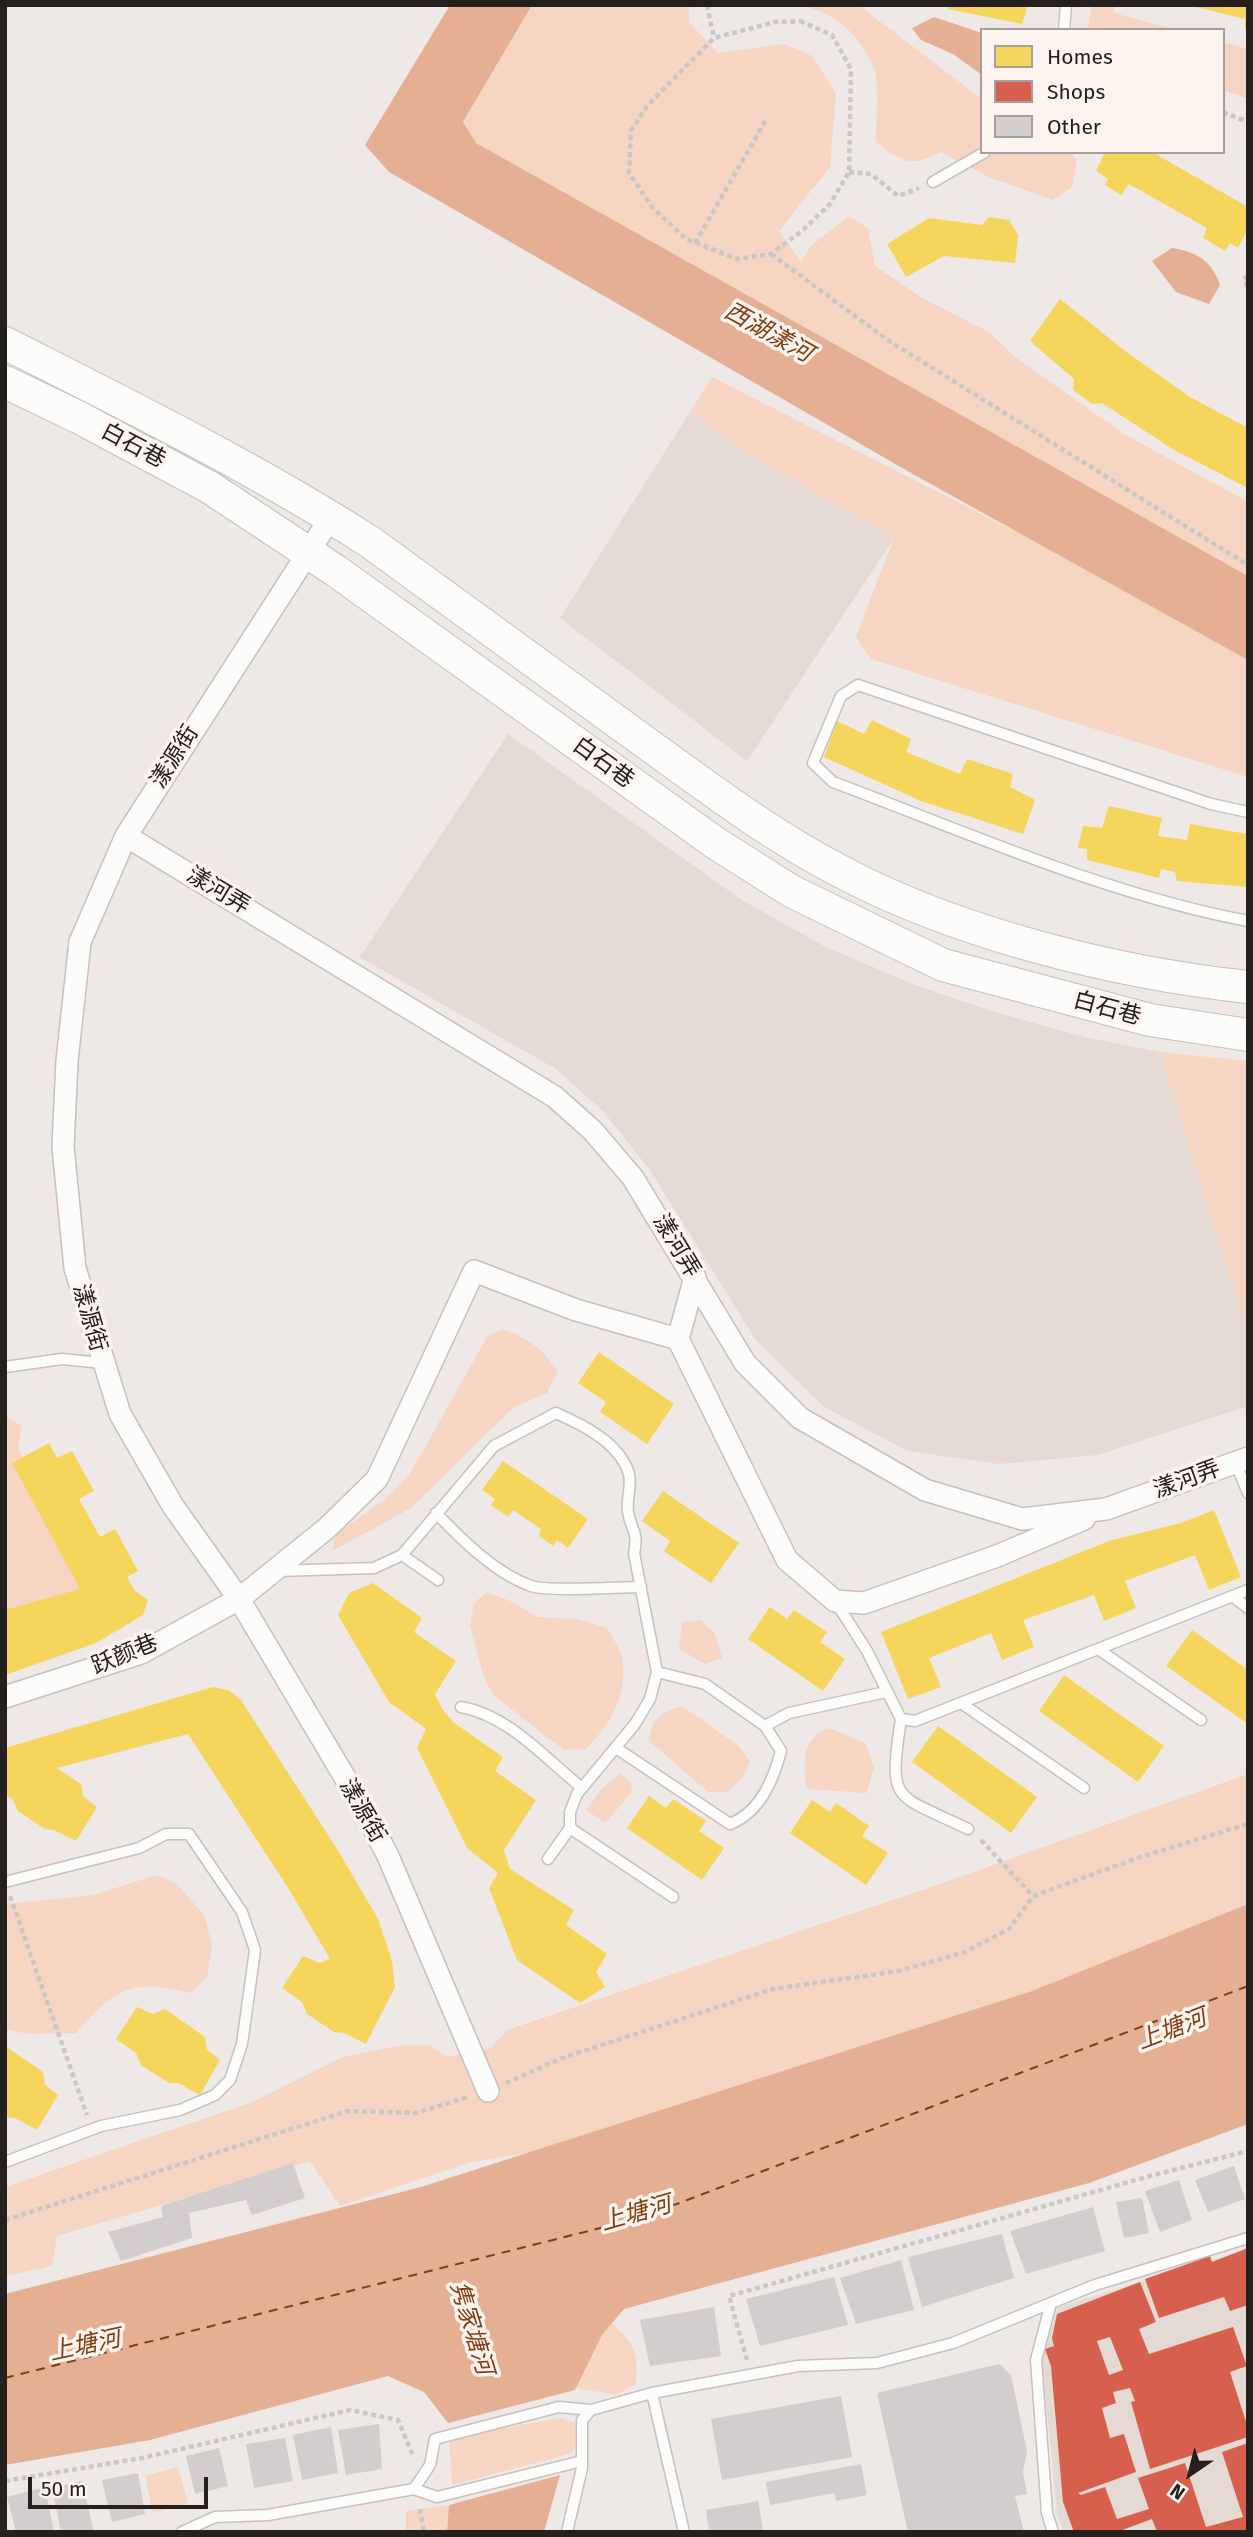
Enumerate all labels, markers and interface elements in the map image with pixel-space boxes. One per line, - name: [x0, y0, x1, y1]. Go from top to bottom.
- legend: [980, 28, 1225, 154]
- text: Homes: [1047, 44, 1113, 70]
- text: Shops: [1047, 79, 1105, 105]
- text: Other: [1047, 114, 1101, 140]
- water label: 西湖漾河: [719, 297, 817, 369]
- street label: 白石巷: [96, 418, 170, 474]
- street label: 漾源街: [145, 720, 205, 794]
- street label: 白石巷: [567, 732, 639, 794]
- street label: 漾河弄: [181, 861, 255, 921]
- street label: 白石巷: [1070, 987, 1144, 1031]
- street label: 漾河弄: [646, 1209, 706, 1283]
- street label: 漾源街: [66, 1281, 112, 1355]
- street label: 漾河弄: [1150, 1455, 1224, 1505]
- street label: 跃颜巷: [88, 1629, 162, 1681]
- street label: 漾源街: [333, 1774, 391, 1848]
- water label: 上塘河: [1133, 2004, 1211, 2056]
- water label: 上塘河: [597, 2190, 675, 2238]
- water label: 隽家塘河: [443, 2278, 499, 2378]
- water label: 上塘河: [47, 2324, 123, 2368]
- north arrow: [1155, 2439, 1225, 2509]
- scale bar: [32, 2464, 212, 2508]
- text: 50 m: [41, 2476, 87, 2502]
- text: N: [1166, 2479, 1189, 2505]

